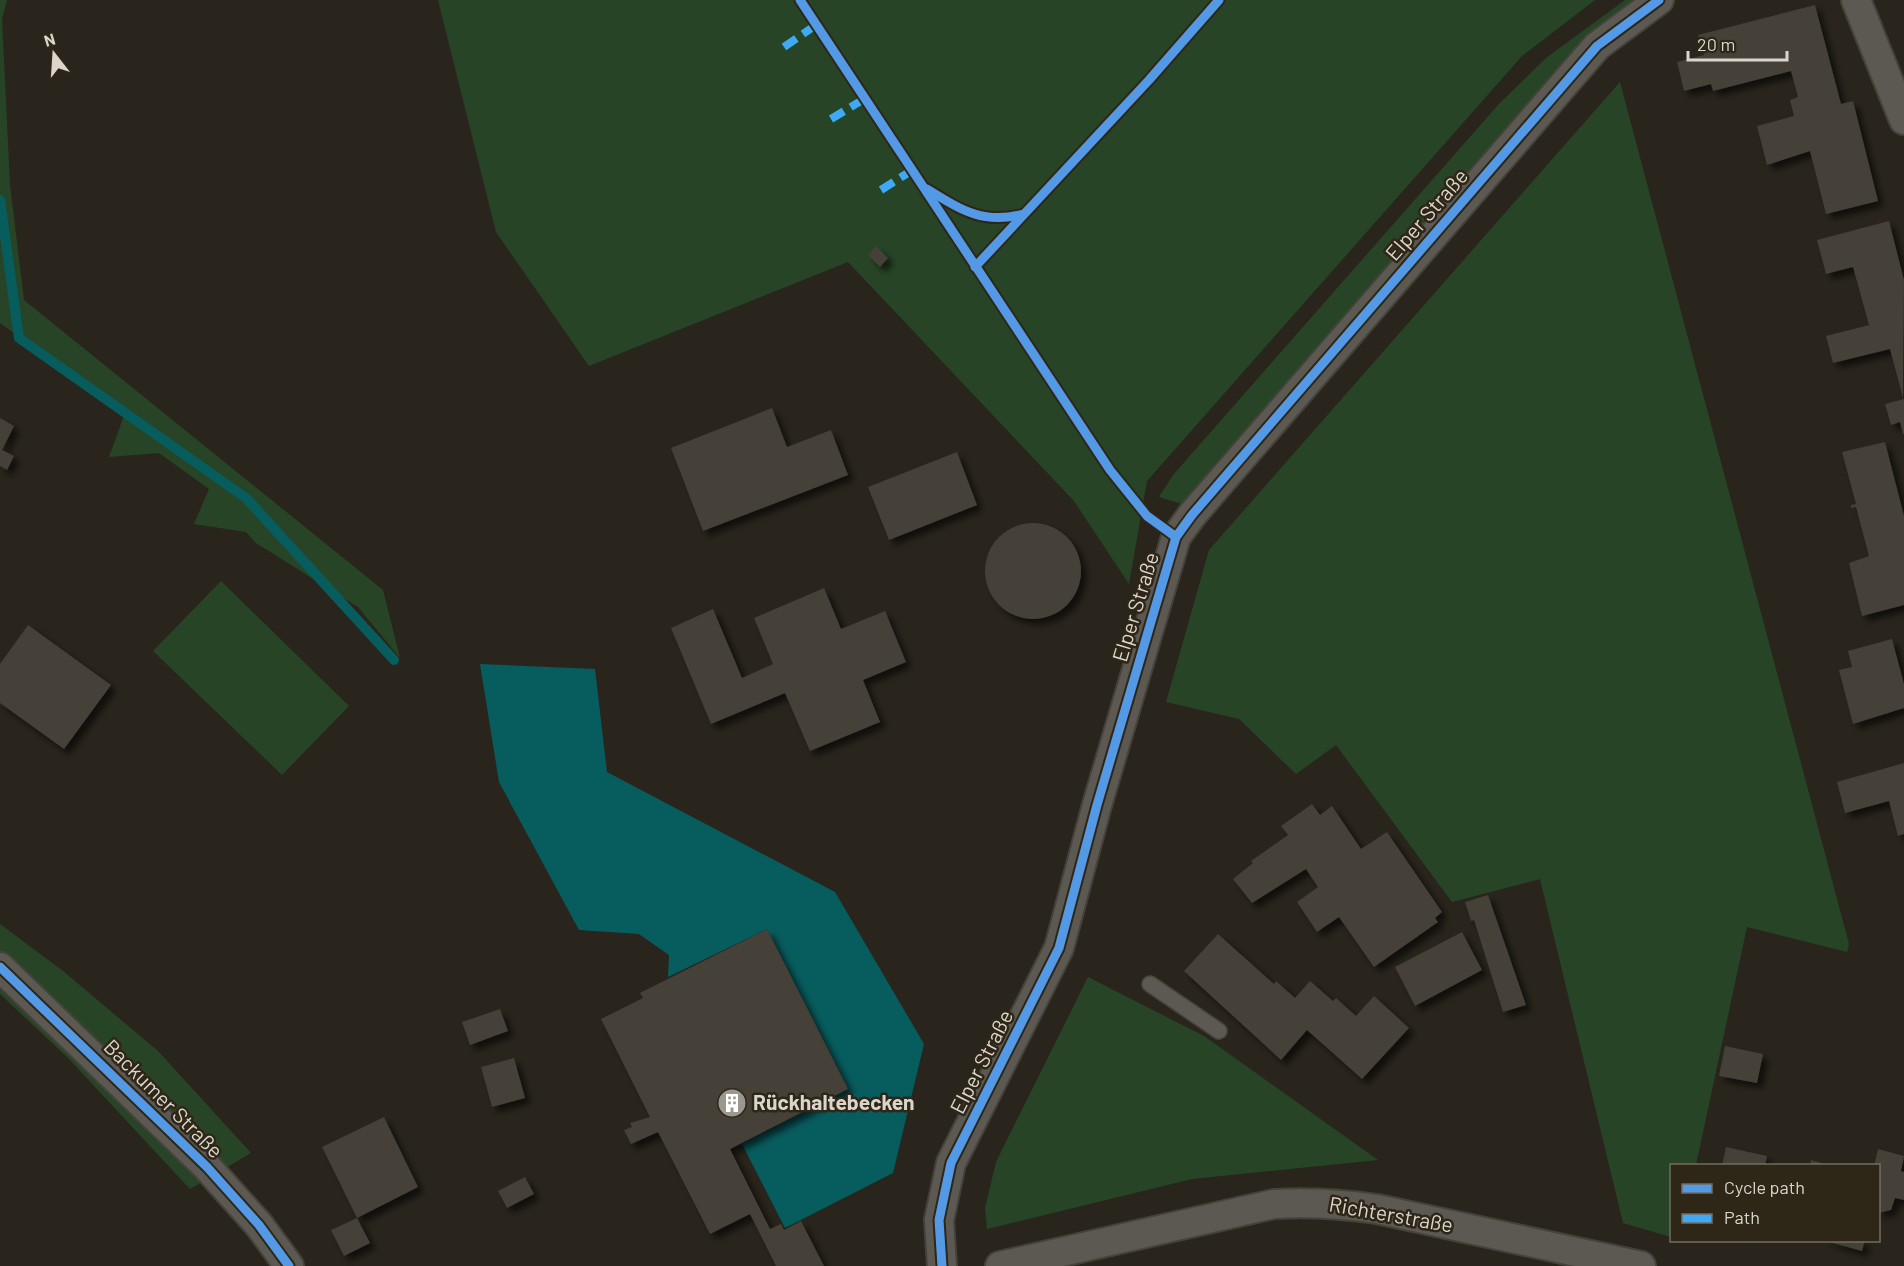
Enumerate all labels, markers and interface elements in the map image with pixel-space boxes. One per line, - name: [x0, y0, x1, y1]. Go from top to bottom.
- north arrow: [24, 24, 84, 84]
- scale bar: [1688, 24, 1787, 62]
- text: N: [42, 29, 57, 50]
- text: 20 m: [1697, 33, 1735, 55]
- street label: Elper Straße: [1379, 163, 1472, 265]
- street label: Elper Straße: [1106, 549, 1163, 664]
- street label: Elper Straße: [944, 1005, 1017, 1117]
- street label: Backumer Straße: [99, 1033, 229, 1163]
- building icon: Rückhaltebecken: [716, 1087, 748, 1119]
- place label: Rückhaltebecken: [753, 1089, 915, 1114]
- legend: [1670, 1164, 1880, 1242]
- text: Cycle path: [1724, 1176, 1805, 1198]
- street label: Richterstraße: [1327, 1190, 1455, 1237]
- text: Path: [1724, 1206, 1760, 1228]

